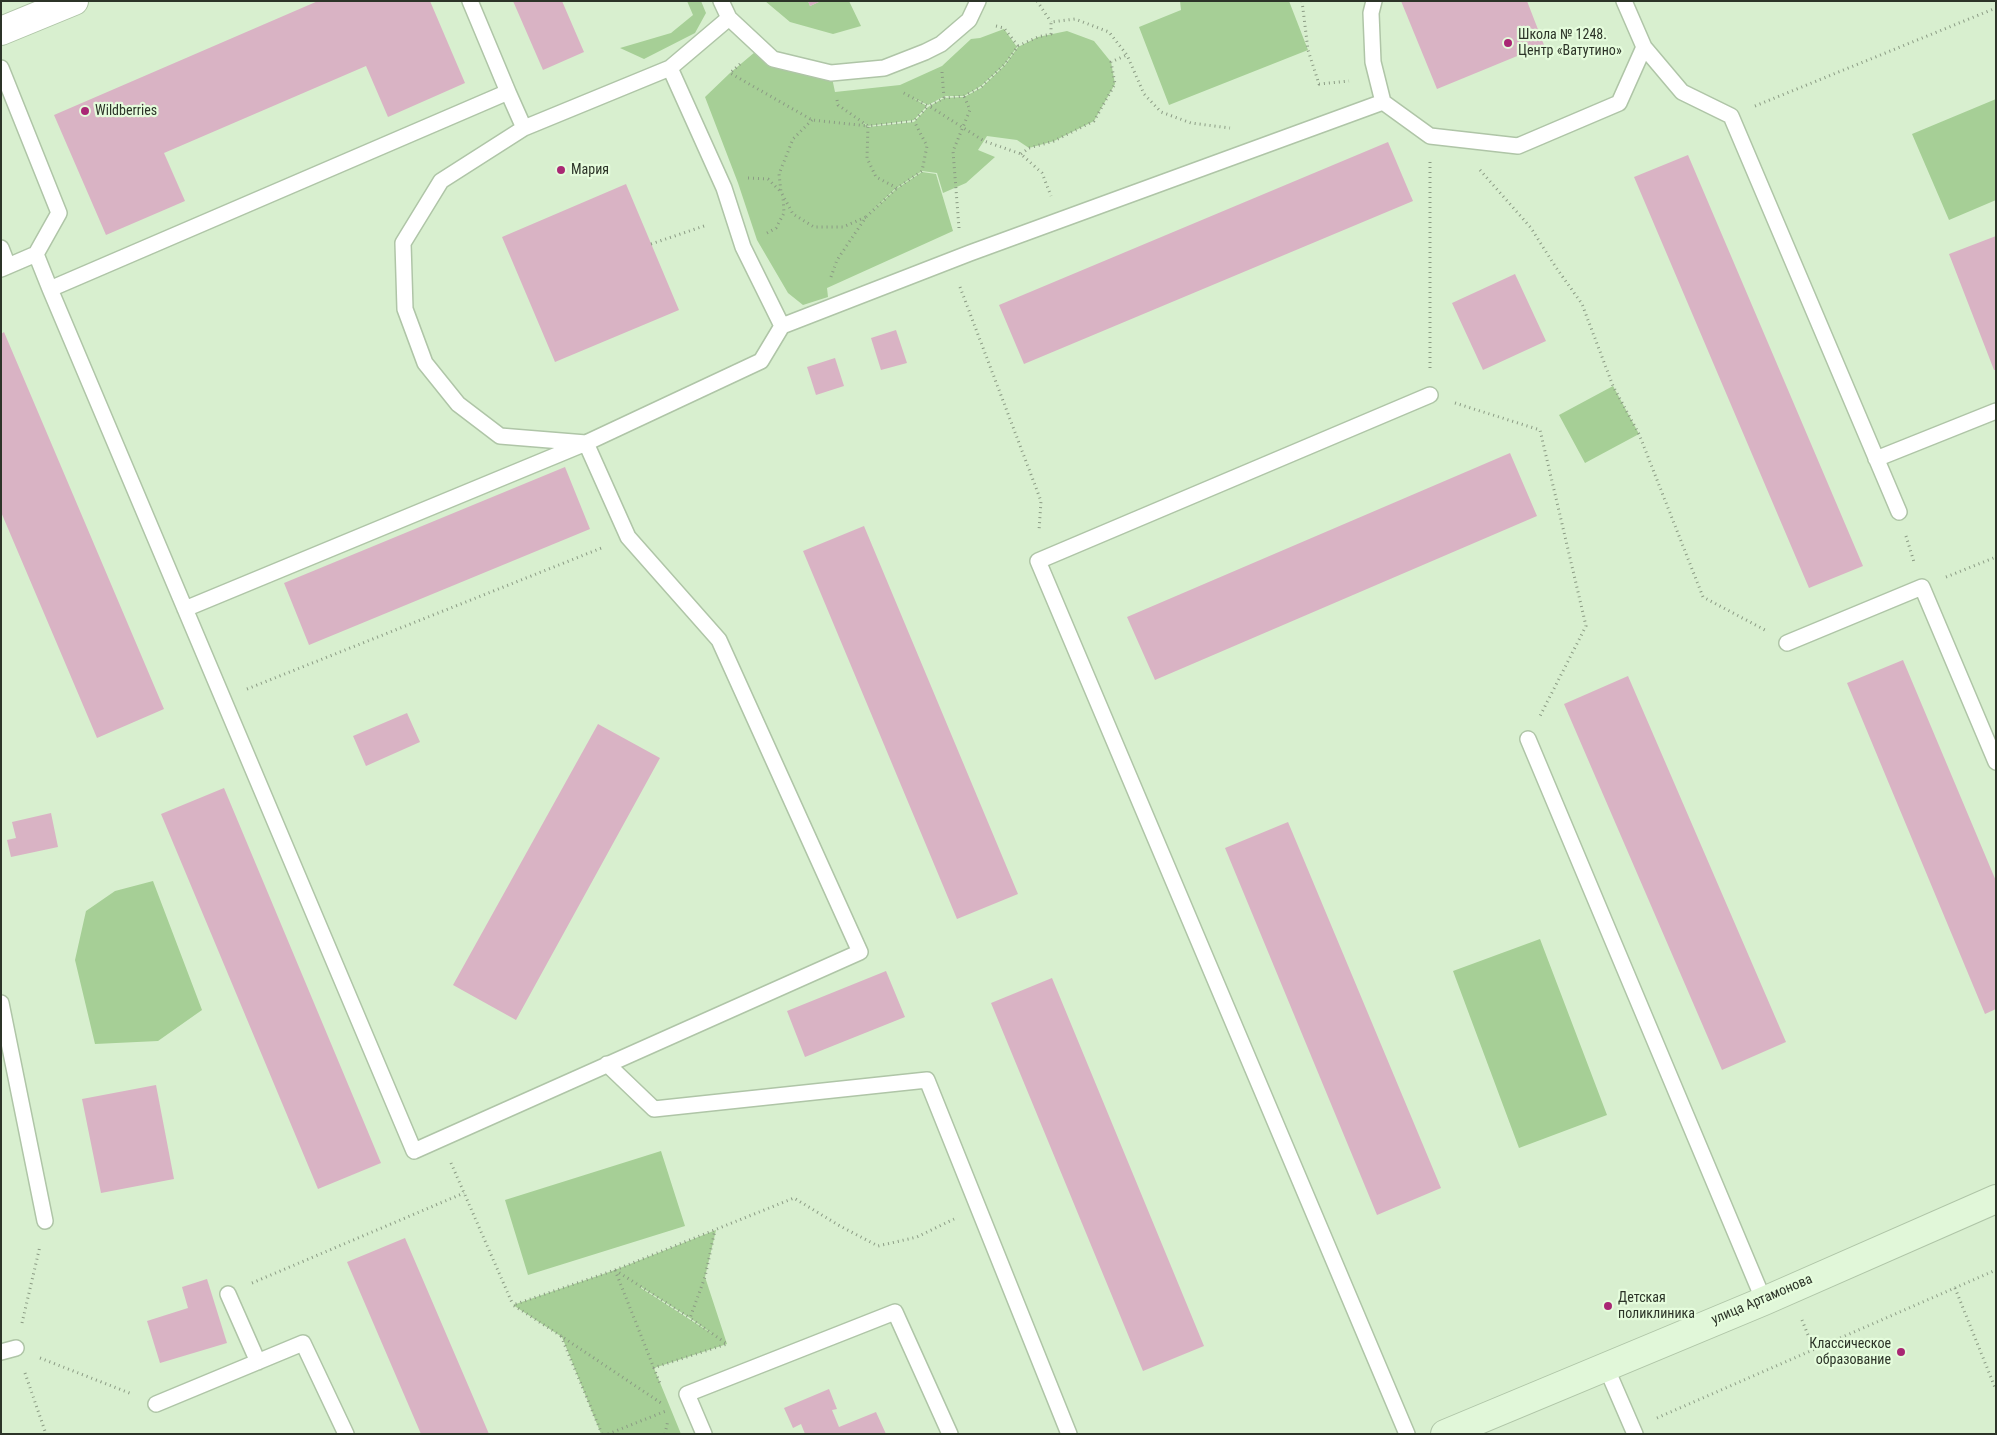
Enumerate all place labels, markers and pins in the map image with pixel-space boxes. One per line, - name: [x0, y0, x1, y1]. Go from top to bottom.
- place label: Школа № 1248. Центр «Ватутино»: [1518, 27, 1622, 59]
- marker: Школа № 1248. Центр «Ватутино»: [1502, 37, 1514, 49]
- place label: Wildberries: [95, 103, 157, 119]
- marker: Wildberries: [79, 105, 91, 117]
- place label: Мария: [571, 162, 609, 178]
- marker: Мария: [555, 164, 567, 176]
- place label: Детская поликлиника: [1618, 1290, 1695, 1322]
- marker: Детская поликлиника: [1602, 1300, 1614, 1312]
- place label: Классическое образование: [1809, 1336, 1891, 1368]
- marker: Классическое образование: [1895, 1346, 1907, 1358]

